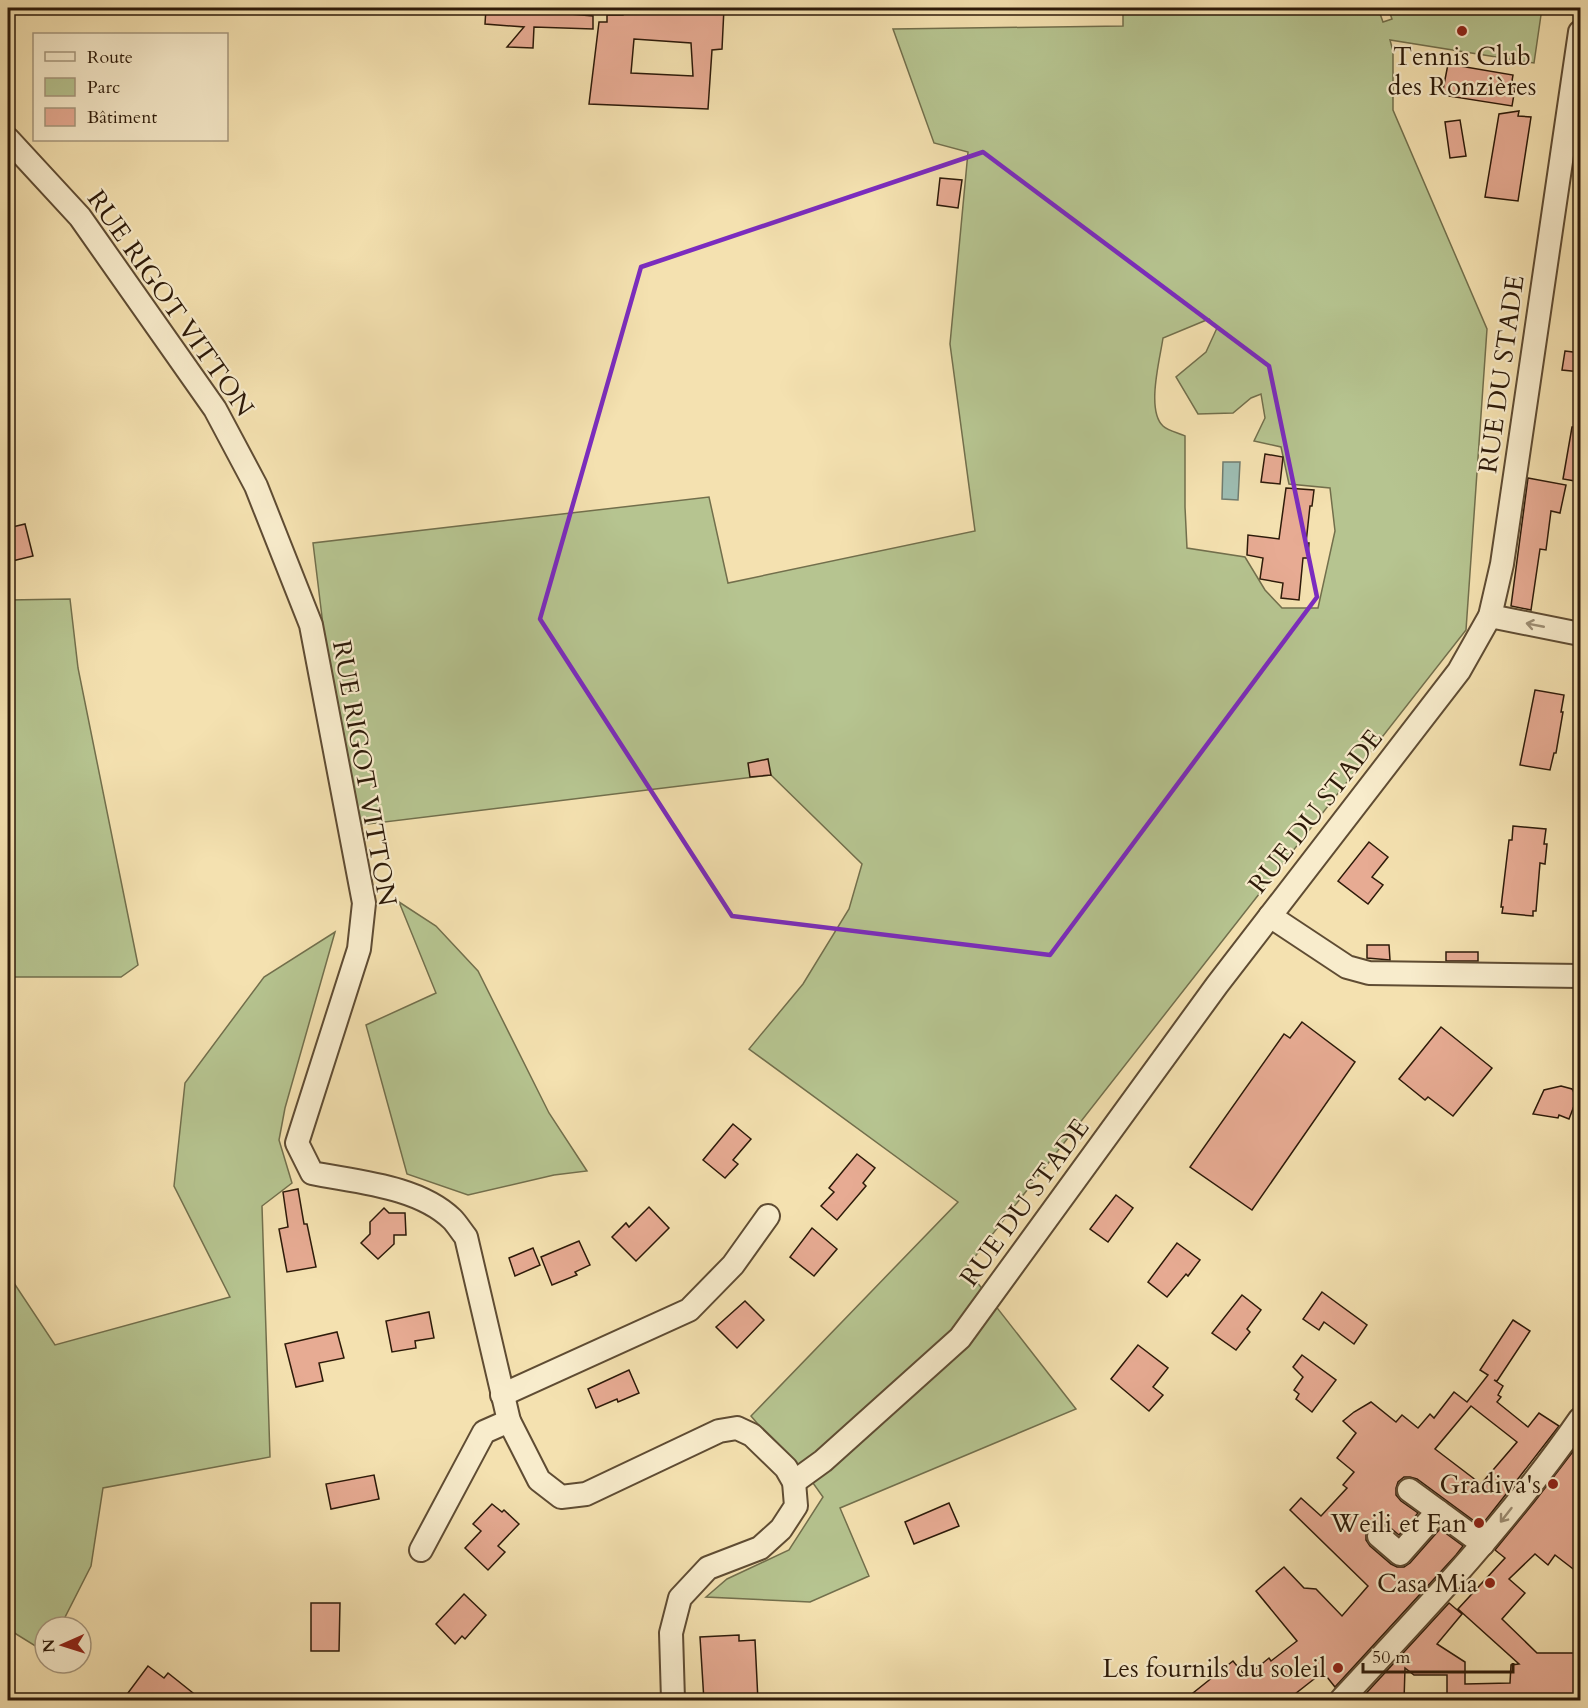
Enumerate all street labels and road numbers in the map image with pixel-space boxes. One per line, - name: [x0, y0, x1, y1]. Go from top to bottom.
- street label: RUE RIGOT VITTON: [79, 183, 262, 424]
- street label: RUE DU STADE: [1470, 273, 1533, 475]
- street label: RUE RIGOT VITTON: [324, 638, 405, 909]
- street label: RUE DU STADE: [1240, 722, 1391, 901]
- street label: RUE DU STADE: [952, 1111, 1097, 1293]

